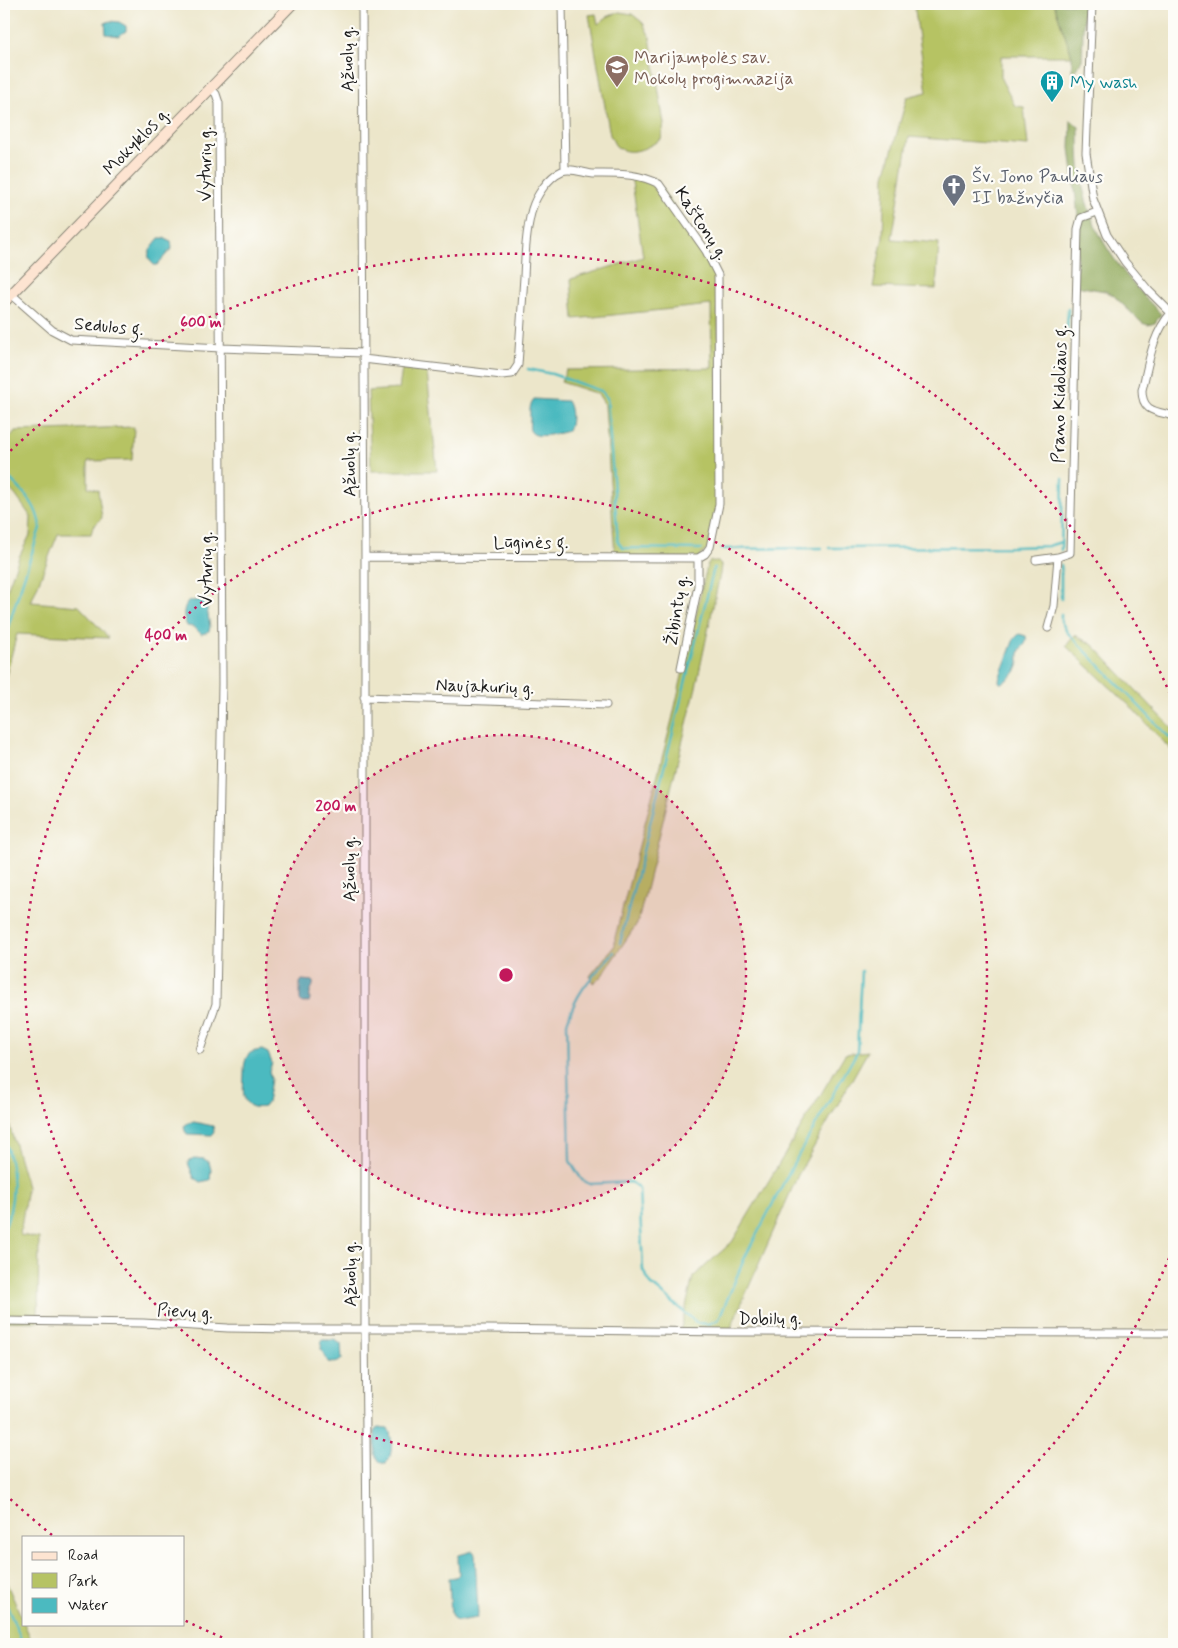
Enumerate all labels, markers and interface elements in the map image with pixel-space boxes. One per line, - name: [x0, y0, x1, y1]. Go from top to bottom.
- street label: Ąžuolų g.: [336, 26, 360, 92]
- place label: Marijampolės sav. Mokolų progimnazija: [634, 46, 794, 91]
- school or university icon: Marijampolės sav. Mokolų progimnazija: [604, 54, 630, 88]
- building icon: My wash: [1039, 69, 1065, 103]
- place label: My wash: [1070, 71, 1138, 95]
- street label: Mokyklos g.: [98, 102, 175, 181]
- street label: Vyturių g.: [194, 127, 218, 201]
- place label: Šv. Jono Pauliaus II bažnyčia: [972, 165, 1103, 210]
- church icon: Šv. Jono Pauliaus II bažnyčia: [941, 173, 967, 207]
- street label: Kaštonų g.: [669, 182, 734, 265]
- street label: Sedulos g.: [73, 312, 145, 344]
- text: 600 m: [180, 313, 222, 333]
- street label: Prano Kidoliaus g.: [1047, 325, 1075, 463]
- street label: Ąžuolų g.: [337, 431, 363, 497]
- street label: Lūginės g.: [493, 531, 569, 557]
- street label: Vyturių g.: [195, 532, 219, 606]
- street label: Žibintų g.: [660, 573, 694, 647]
- text: 400 m: [145, 626, 187, 646]
- street label: Naujakurių g.: [435, 673, 535, 701]
- text: 200 m: [316, 797, 357, 817]
- street label: Ąžuolų g.: [338, 836, 362, 902]
- centre of rings: [497, 966, 515, 984]
- street label: Ąžuolų g.: [339, 1241, 363, 1307]
- street label: Pievų g.: [156, 1299, 214, 1325]
- street label: Dobilų g.: [738, 1307, 802, 1331]
- legend: [22, 1536, 185, 1626]
- text: Road: [68, 1546, 98, 1566]
- text: Park: [68, 1572, 98, 1592]
- text: Water: [68, 1596, 108, 1616]

